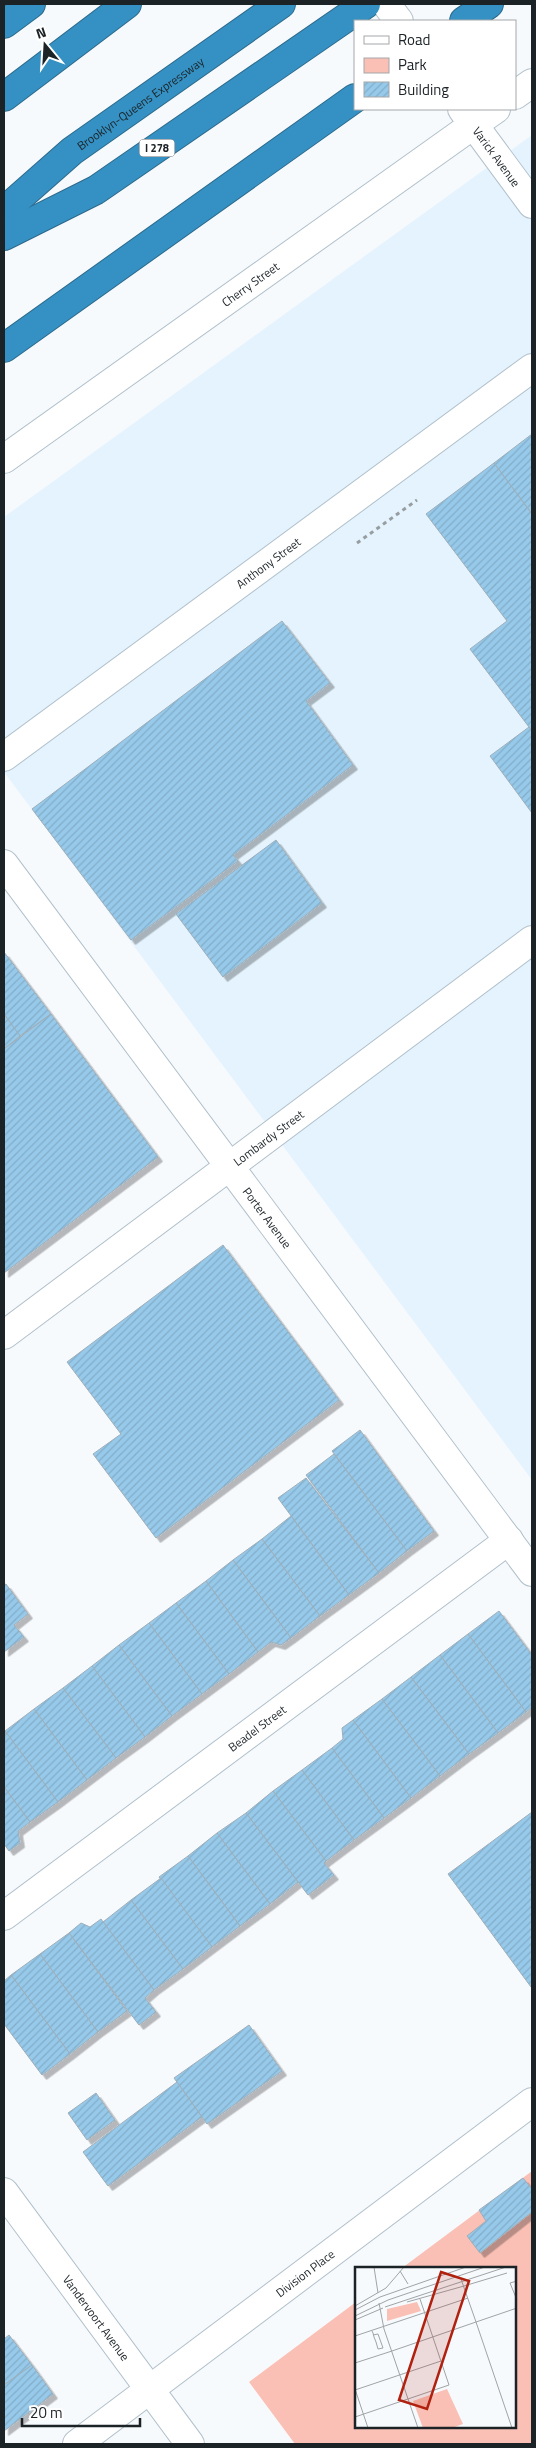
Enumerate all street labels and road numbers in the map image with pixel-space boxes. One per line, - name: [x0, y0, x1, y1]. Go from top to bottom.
- street label: Brooklyn-Queens Expressway: [73, 52, 208, 155]
- street label: Varick Avenue: [468, 122, 526, 191]
- road number: I 278: [140, 140, 174, 156]
- street label: Cherry Street: [217, 256, 283, 311]
- street label: Anthony Street: [232, 532, 305, 593]
- street label: Lombardy Street: [229, 1104, 308, 1170]
- street label: Porter Avenue: [238, 1183, 297, 1252]
- street label: Beadel Street: [224, 1699, 290, 1756]
- street label: Division Place: [271, 2244, 338, 2301]
- street label: Vandervoort Avenue: [59, 2271, 135, 2364]

